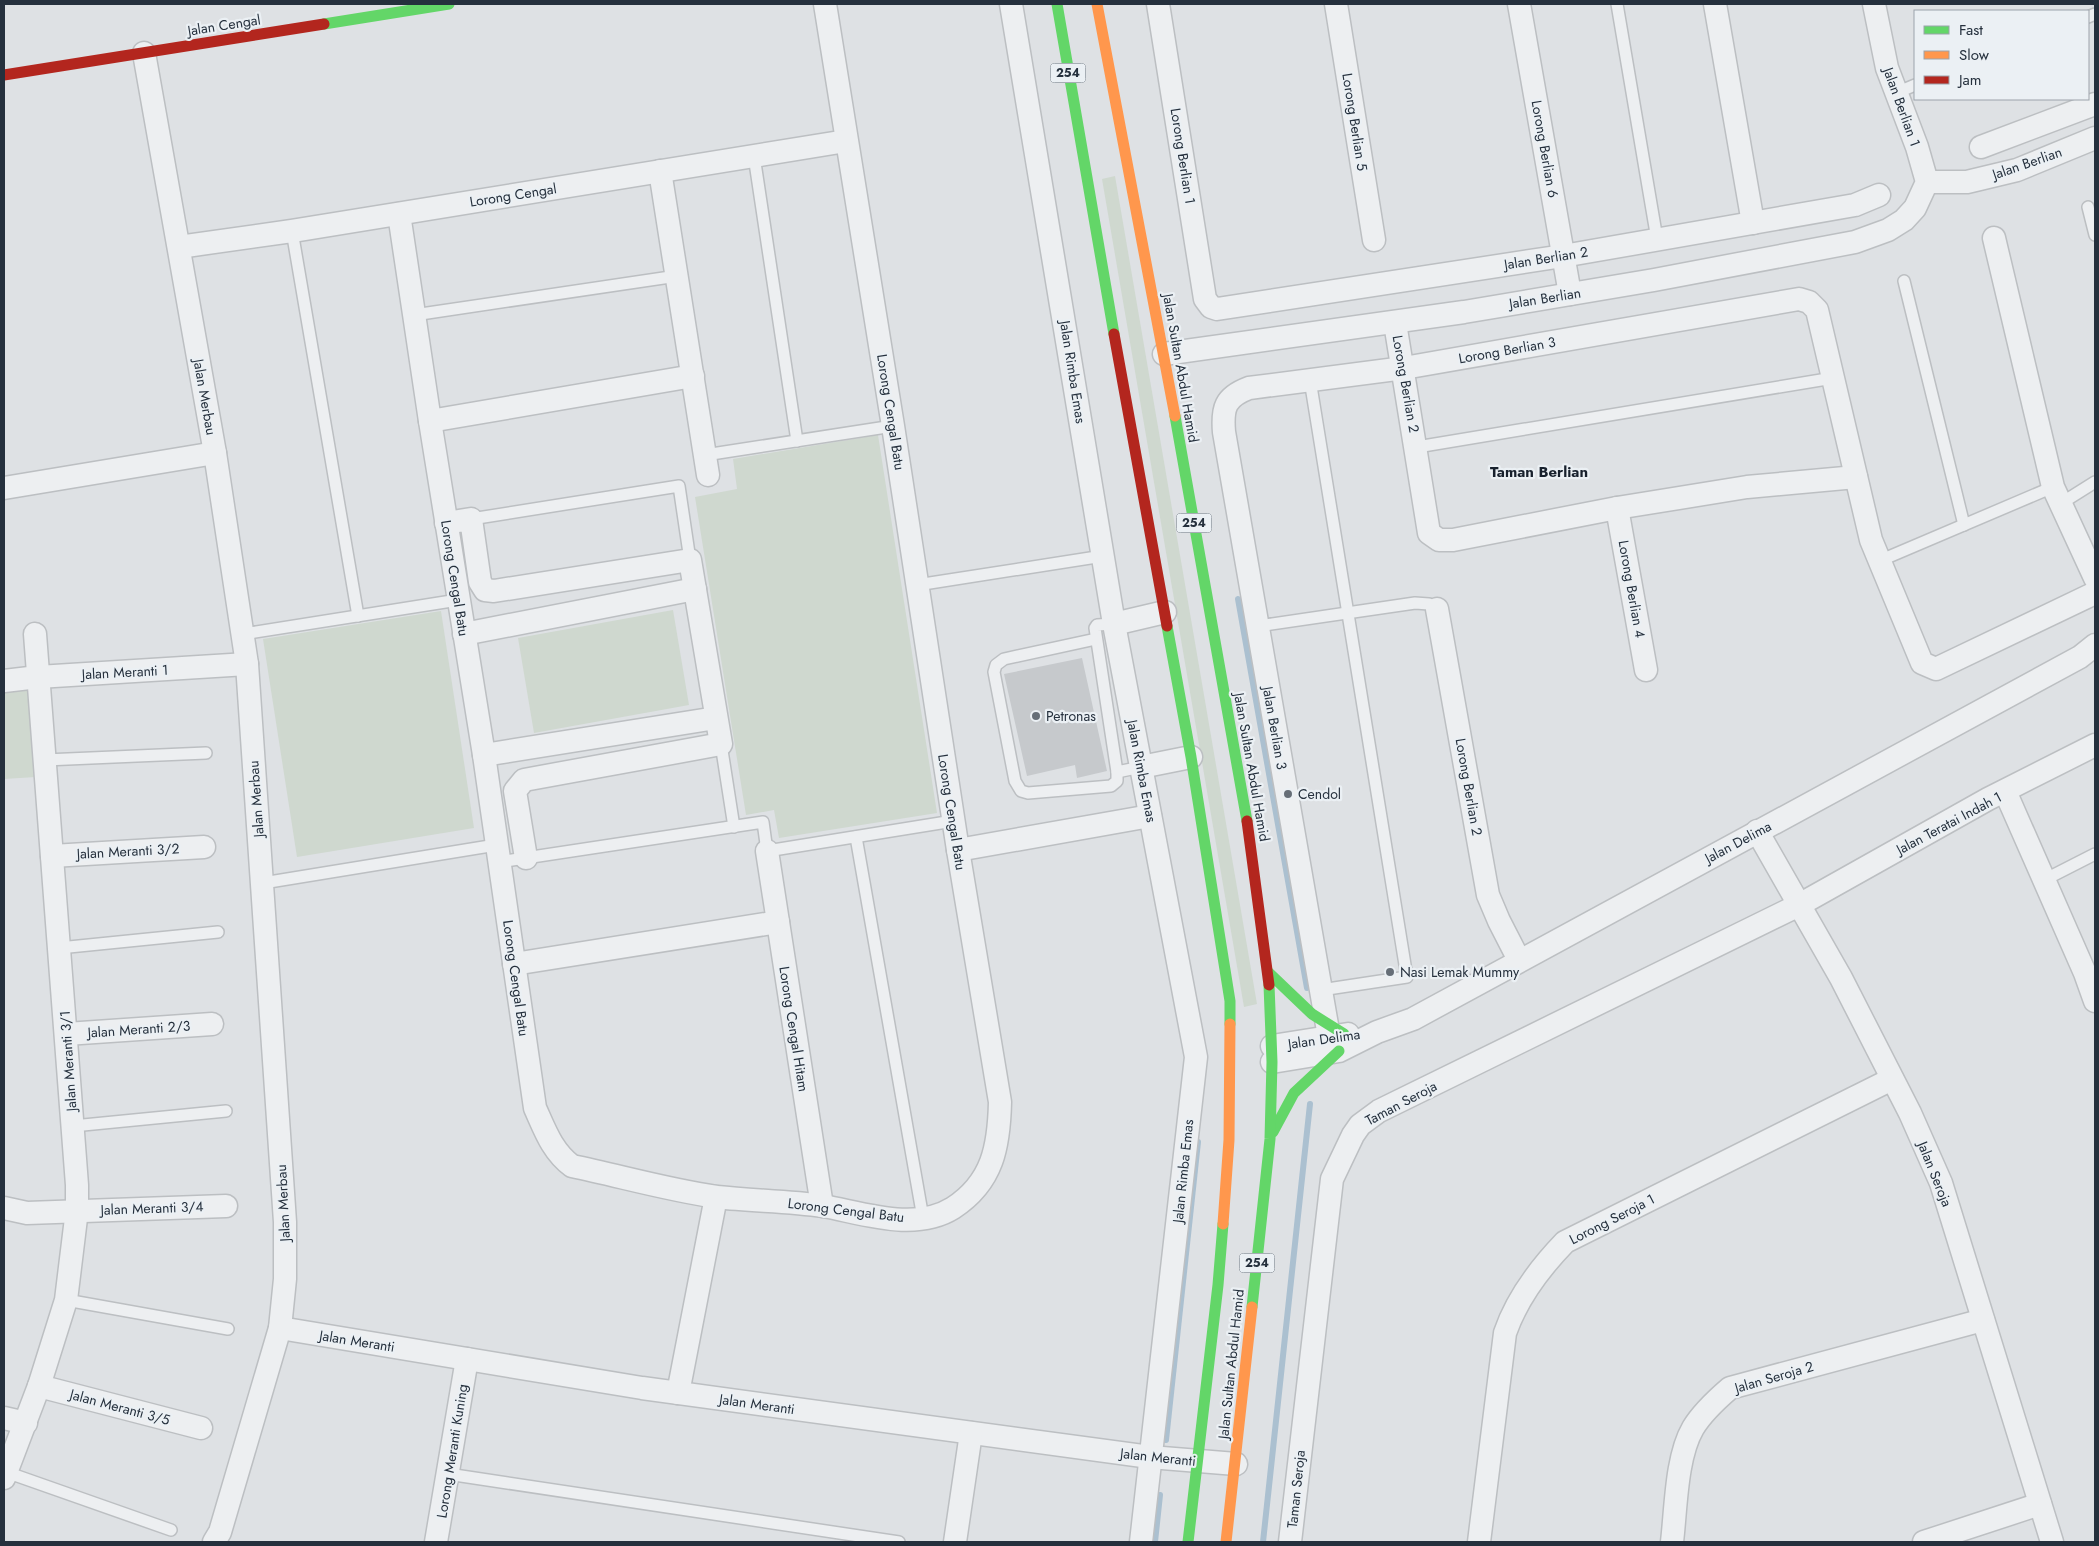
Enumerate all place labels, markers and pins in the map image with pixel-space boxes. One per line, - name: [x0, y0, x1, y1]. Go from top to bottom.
- place label: Petronas: [1046, 706, 1096, 726]
- marker: Petronas: [1030, 710, 1042, 722]
- place label: Cendol: [1298, 784, 1341, 804]
- marker: Cendol: [1282, 788, 1294, 800]
- place label: Nasi Lemak Mummy: [1400, 962, 1520, 982]
- marker: Nasi Lemak Mummy: [1384, 966, 1396, 978]

